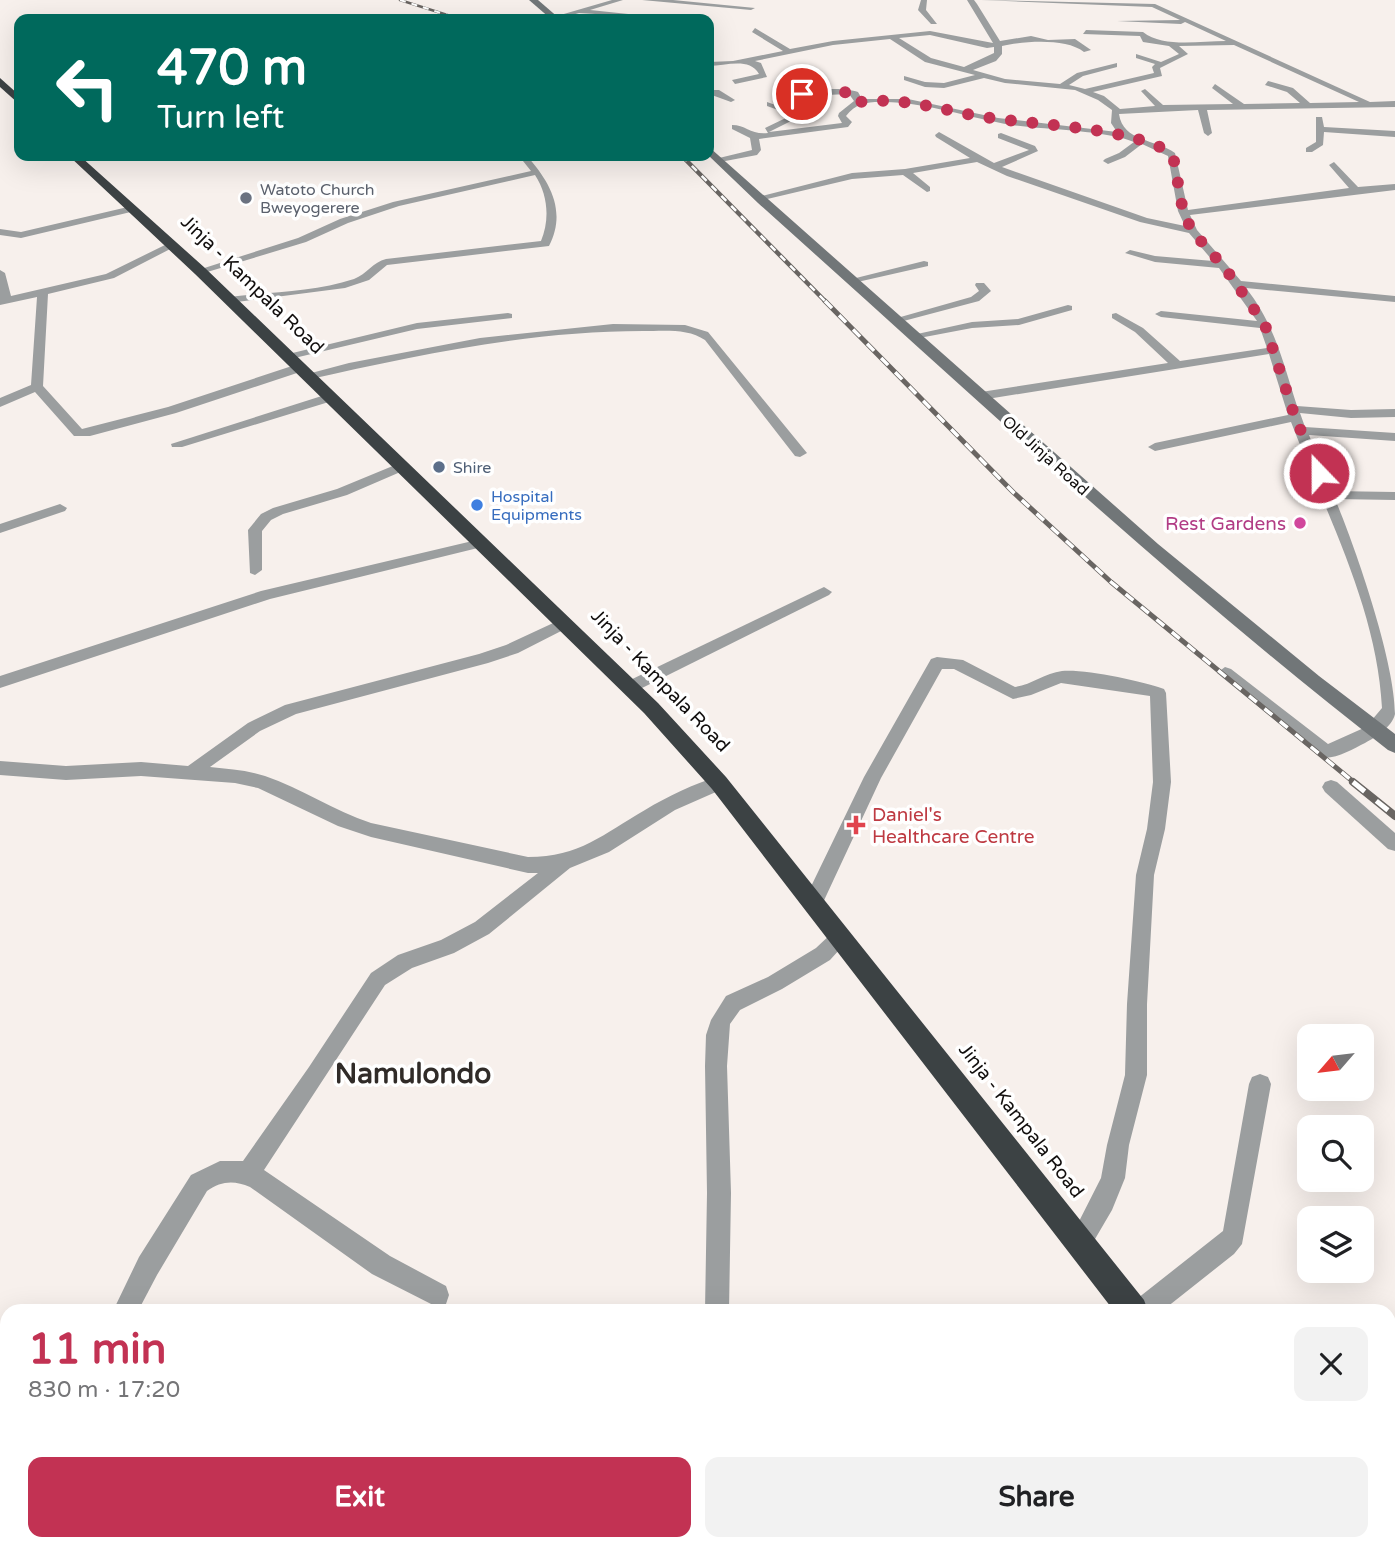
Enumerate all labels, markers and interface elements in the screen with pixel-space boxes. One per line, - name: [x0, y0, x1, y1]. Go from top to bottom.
- text: 470 m: [157, 39, 307, 98]
- icon: left: [42, 42, 133, 133]
- pin: [772, 64, 832, 124]
- icon: arrive: [783, 75, 821, 113]
- text: Turn left: [157, 99, 284, 137]
- place label: Watoto Church Bweyogerere: [260, 180, 375, 218]
- marker: Watoto Church Bweyogerere: [238, 190, 254, 206]
- street label: Jinja - Kampala Road: [176, 211, 328, 359]
- street label: Old Jinja Road: [998, 412, 1093, 500]
- position arrow: [1282, 436, 1356, 510]
- place label: Shire: [453, 458, 491, 478]
- marker: Shire: [431, 459, 447, 475]
- place label: Hospital Equipments: [491, 487, 582, 525]
- marker: Hospital Equipments: [469, 497, 485, 513]
- place label: Rest Gardens: [1165, 513, 1286, 535]
- marker: Rest Gardens: [1292, 515, 1308, 531]
- street label: Jinja - Kampala Road: [586, 605, 734, 757]
- place label: Daniel's Healthcare Centre: [872, 804, 1035, 848]
- marker: Daniel's Healthcare Centre: [846, 815, 866, 835]
- north arrow: [1297, 1024, 1374, 1101]
- map controls: [1297, 1024, 1374, 1283]
- street label: Jinja - Kampala Road: [954, 1039, 1088, 1202]
- district label: Namulondo: [335, 1057, 491, 1091]
- button: search: [1297, 1115, 1374, 1192]
- button: layers: [1297, 1206, 1374, 1283]
- text: 11 min: [28, 1324, 166, 1375]
- button: close: [1294, 1327, 1368, 1401]
- text: 830 m · 17:20: [28, 1376, 180, 1404]
- button: Exit: [28, 1457, 691, 1537]
- button: Share: [705, 1457, 1368, 1537]

